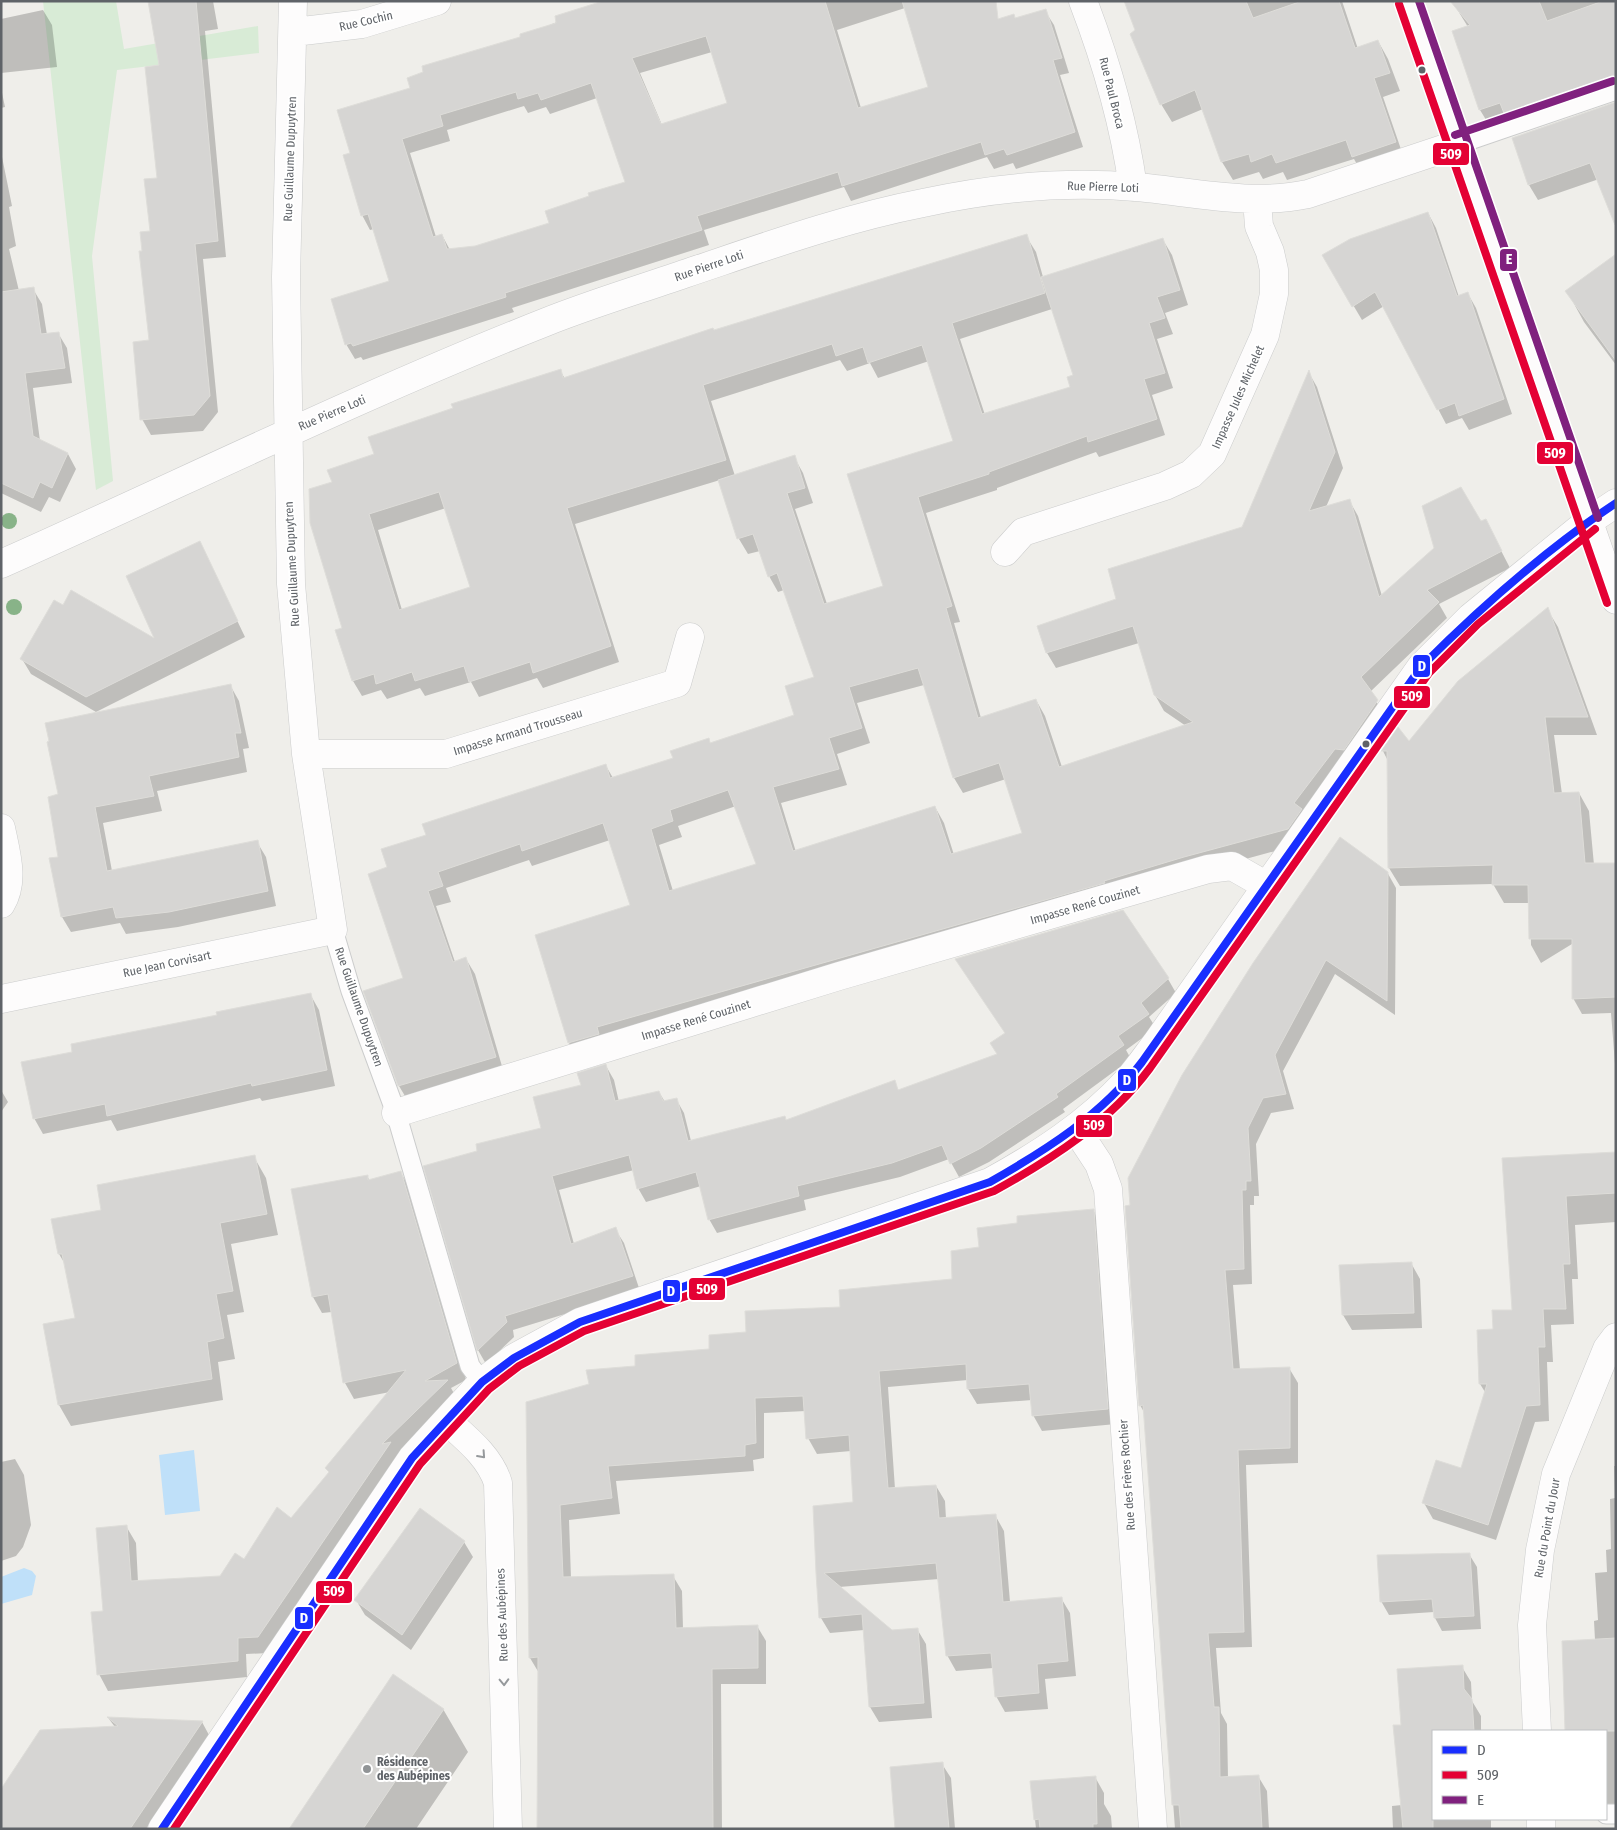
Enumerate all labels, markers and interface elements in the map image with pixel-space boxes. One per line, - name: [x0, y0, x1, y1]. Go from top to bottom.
- street label: Rue Cochin: [338, 8, 394, 34]
- street label: Rue Paul Broca: [1096, 56, 1128, 130]
- unlabelled marker: [1417, 65, 1427, 75]
- street label: Rue Guillaume Dupuytren: [281, 96, 299, 222]
- line badge: 509: [1432, 142, 1470, 166]
- text: 509: [1440, 146, 1462, 163]
- street label: Rue Pierre Loti: [1067, 179, 1139, 195]
- street label: Rue Pierre Loti: [673, 248, 745, 284]
- line badge: E: [1499, 248, 1518, 272]
- text: E: [1506, 251, 1513, 268]
- street label: Impasse Jules Michelet: [1209, 343, 1267, 451]
- street label: Rue Pierre Loti: [296, 393, 368, 433]
- line badge: 509: [1536, 441, 1574, 465]
- text: 509: [1544, 445, 1566, 462]
- street label: Rue Guillaume Dupuytren: [282, 501, 302, 627]
- line badge: D: [1412, 654, 1431, 678]
- text: D: [1418, 658, 1426, 675]
- line badge: 509: [1393, 685, 1431, 709]
- text: 509: [1401, 688, 1423, 705]
- street label: Impasse Armand Trousseau: [452, 706, 584, 758]
- unlabelled marker: [1361, 739, 1371, 749]
- street label: Impasse René Couzinet: [1029, 883, 1141, 927]
- street label: Rue Guillaume Dupuytren: [332, 945, 386, 1069]
- street label: Rue Jean Corvisart: [122, 948, 212, 980]
- street label: Impasse René Couzinet: [640, 997, 752, 1043]
- line badge: D: [1117, 1068, 1137, 1092]
- text: D: [1123, 1072, 1131, 1089]
- line badge: 509: [1075, 1114, 1113, 1138]
- text: 509: [1083, 1117, 1105, 1134]
- line badge: 509: [688, 1277, 726, 1301]
- line badge: D: [662, 1279, 681, 1303]
- text: 509: [696, 1281, 718, 1298]
- text: D: [667, 1283, 675, 1300]
- street label: Rue des Frères Rochier: [1116, 1418, 1138, 1531]
- one-way arrow: [476, 1449, 485, 1458]
- street label: Rue du Point du Jour: [1531, 1476, 1563, 1579]
- street label: Rue des Aubépines: [493, 1568, 511, 1662]
- line badge: 509: [315, 1580, 353, 1604]
- text: 509: [323, 1583, 345, 1600]
- line badge: D: [294, 1606, 314, 1630]
- text: D: [300, 1610, 308, 1627]
- one-way arrow: [499, 1678, 509, 1686]
- legend: [1432, 1730, 1607, 1820]
- text: D: [1477, 1741, 1486, 1759]
- place label: Résidence des Aubépines: [377, 1755, 451, 1783]
- marker: Résidence des Aubépines: [361, 1763, 373, 1775]
- text: 509: [1477, 1766, 1499, 1784]
- text: E: [1477, 1791, 1484, 1809]

